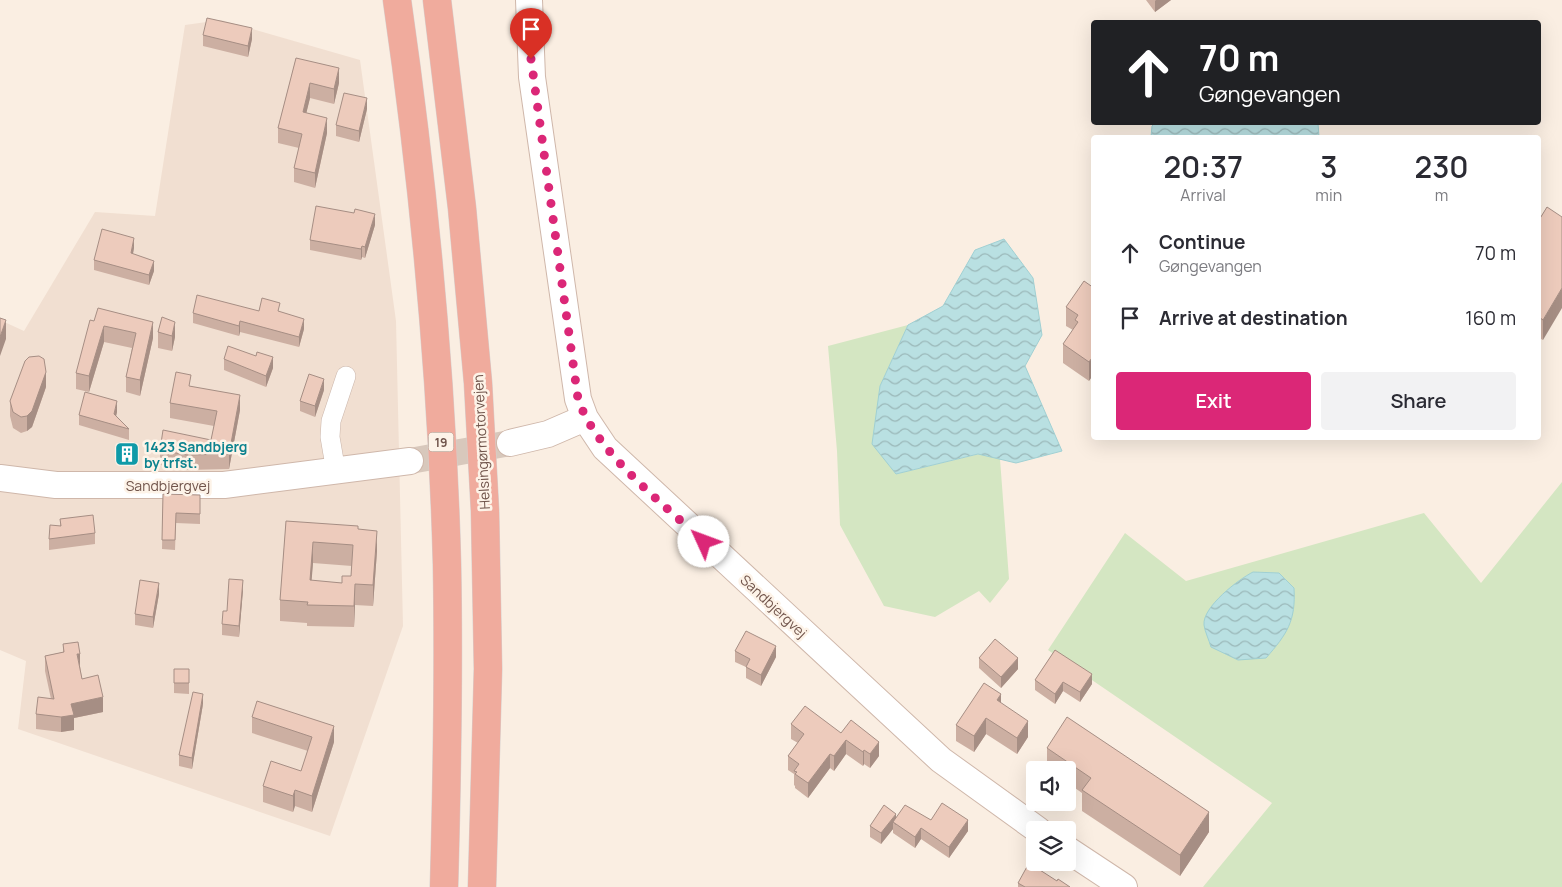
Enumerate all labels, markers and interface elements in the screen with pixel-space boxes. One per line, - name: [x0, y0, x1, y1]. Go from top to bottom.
- pin: [510, 8, 552, 59]
- icon: arrive: [517, 15, 545, 43]
- text: 70 m: [1199, 34, 1279, 82]
- icon: ahead: [1116, 40, 1181, 105]
- text: Gøngevangen: [1199, 79, 1340, 109]
- text: 20:37: [1163, 146, 1243, 187]
- text: 3: [1320, 146, 1337, 187]
- text: 230: [1415, 146, 1469, 187]
- text: Arrival: [1180, 184, 1226, 206]
- text: min: [1315, 184, 1342, 206]
- text: m: [1435, 184, 1448, 206]
- text: Continue: [1159, 229, 1245, 255]
- icon: ahead: [1116, 239, 1144, 267]
- text: 70 m: [1475, 240, 1516, 266]
- text: Gøngevangen: [1159, 255, 1262, 277]
- icon: arrive: [1116, 304, 1144, 332]
- text: Arrive at destination: [1159, 305, 1348, 331]
- text: 160 m: [1465, 305, 1516, 331]
- button: Exit: [1116, 372, 1311, 430]
- button: Share: [1321, 372, 1516, 430]
- street label: Helsingørmotorvejen: [468, 374, 494, 510]
- road number: 19: [428, 432, 454, 452]
- place label: 1423 Sandbjerg by trfst.: [144, 437, 248, 472]
- building icon: 1423 Sandbjerg by trfst.: [114, 441, 140, 467]
- street label: Sandbjergvej: [126, 476, 210, 495]
- position arrow: [677, 515, 729, 567]
- street label: Sandbjergvej: [737, 570, 811, 642]
- map controls: [1026, 761, 1076, 871]
- button: sound: [1026, 761, 1076, 811]
- button: layers: [1026, 821, 1076, 871]

